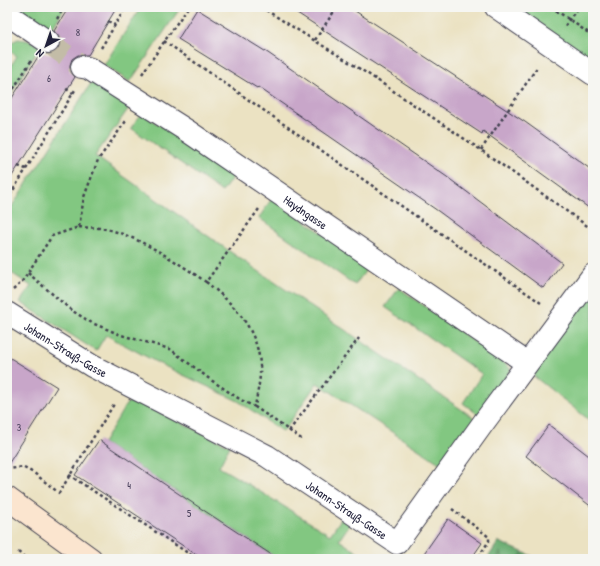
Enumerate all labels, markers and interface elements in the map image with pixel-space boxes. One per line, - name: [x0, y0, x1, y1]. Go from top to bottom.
- north arrow: [26, 26, 66, 66]
- house number: 8: [76, 26, 80, 39]
- text: N: [33, 46, 46, 61]
- house number: 6: [47, 72, 51, 85]
- street label: Haydngasse: [280, 191, 331, 233]
- street label: Johann-Strauß-Gasse: [21, 317, 110, 381]
- house number: 3: [17, 421, 22, 434]
- street label: Johann-Strauß-Gasse: [303, 476, 391, 543]
- house number: 4: [127, 479, 131, 492]
- house number: 5: [187, 507, 192, 520]

